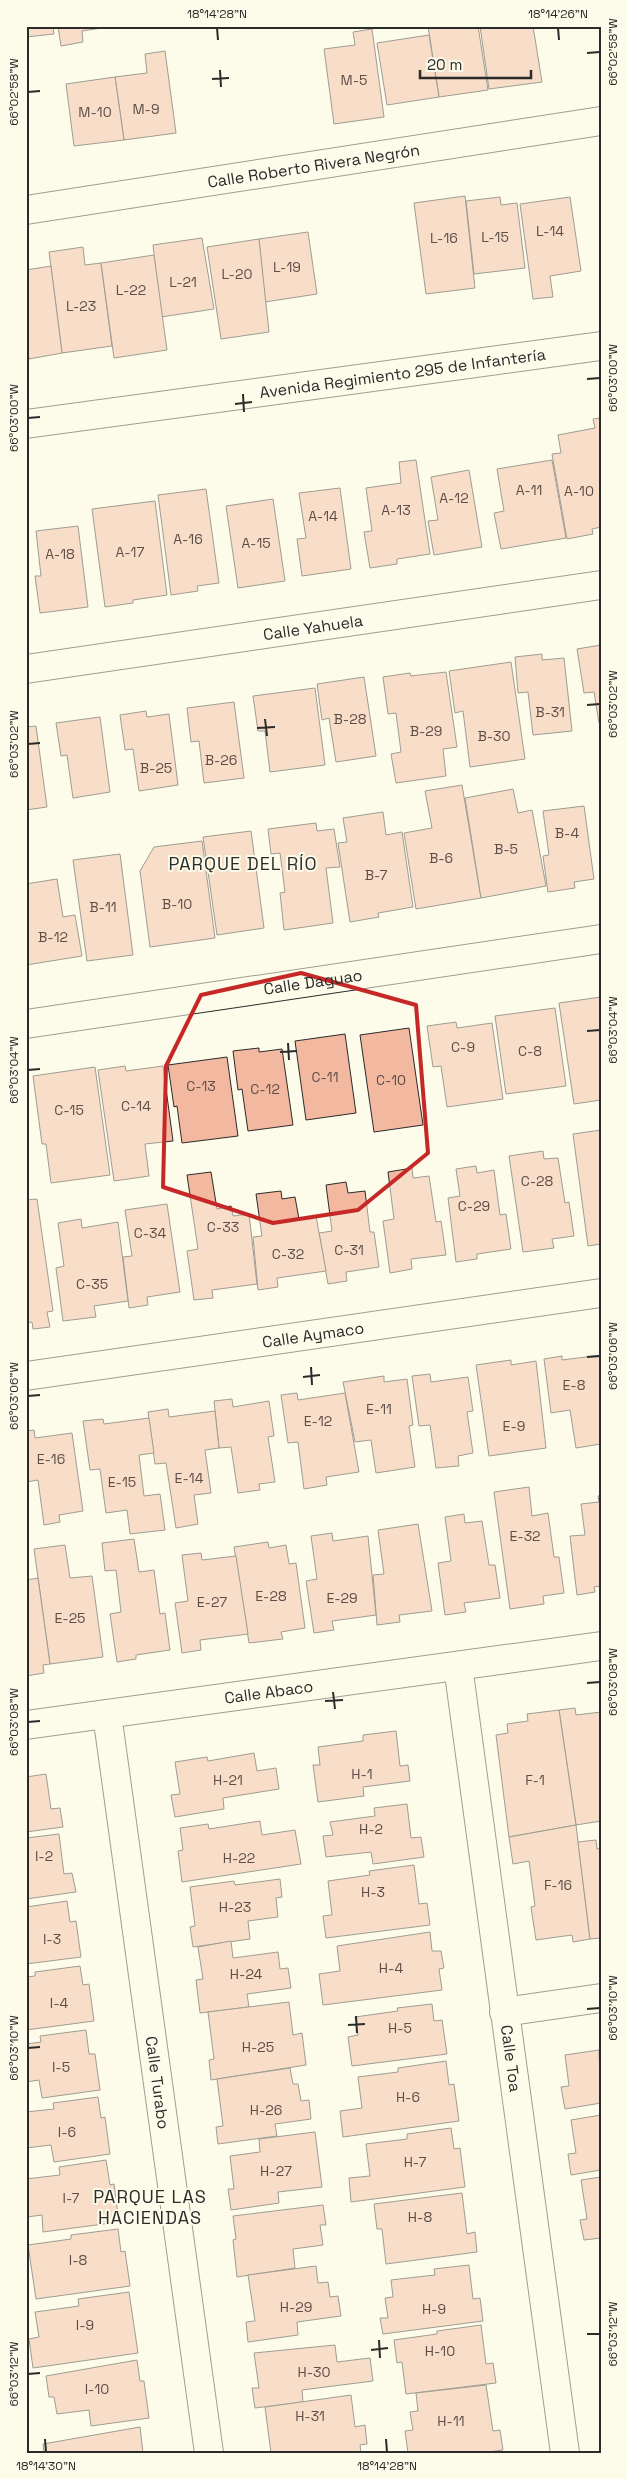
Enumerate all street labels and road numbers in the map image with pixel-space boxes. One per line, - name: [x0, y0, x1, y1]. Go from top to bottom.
- street label: Calle Roberto Rivera Negrón: [206, 139, 421, 193]
- street label: Avenida Regimiento 295 de Infantería: [258, 344, 547, 403]
- street label: Calle Yahuela: [262, 610, 364, 645]
- street label: Calle Daguao: [262, 964, 364, 1000]
- street label: Calle Aymaco: [261, 1317, 365, 1353]
- street label: Calle Abaco: [223, 1676, 315, 1709]
- street label: Calle Toa: [496, 2024, 526, 2093]
- street label: Calle Turabo: [141, 2035, 174, 2130]

